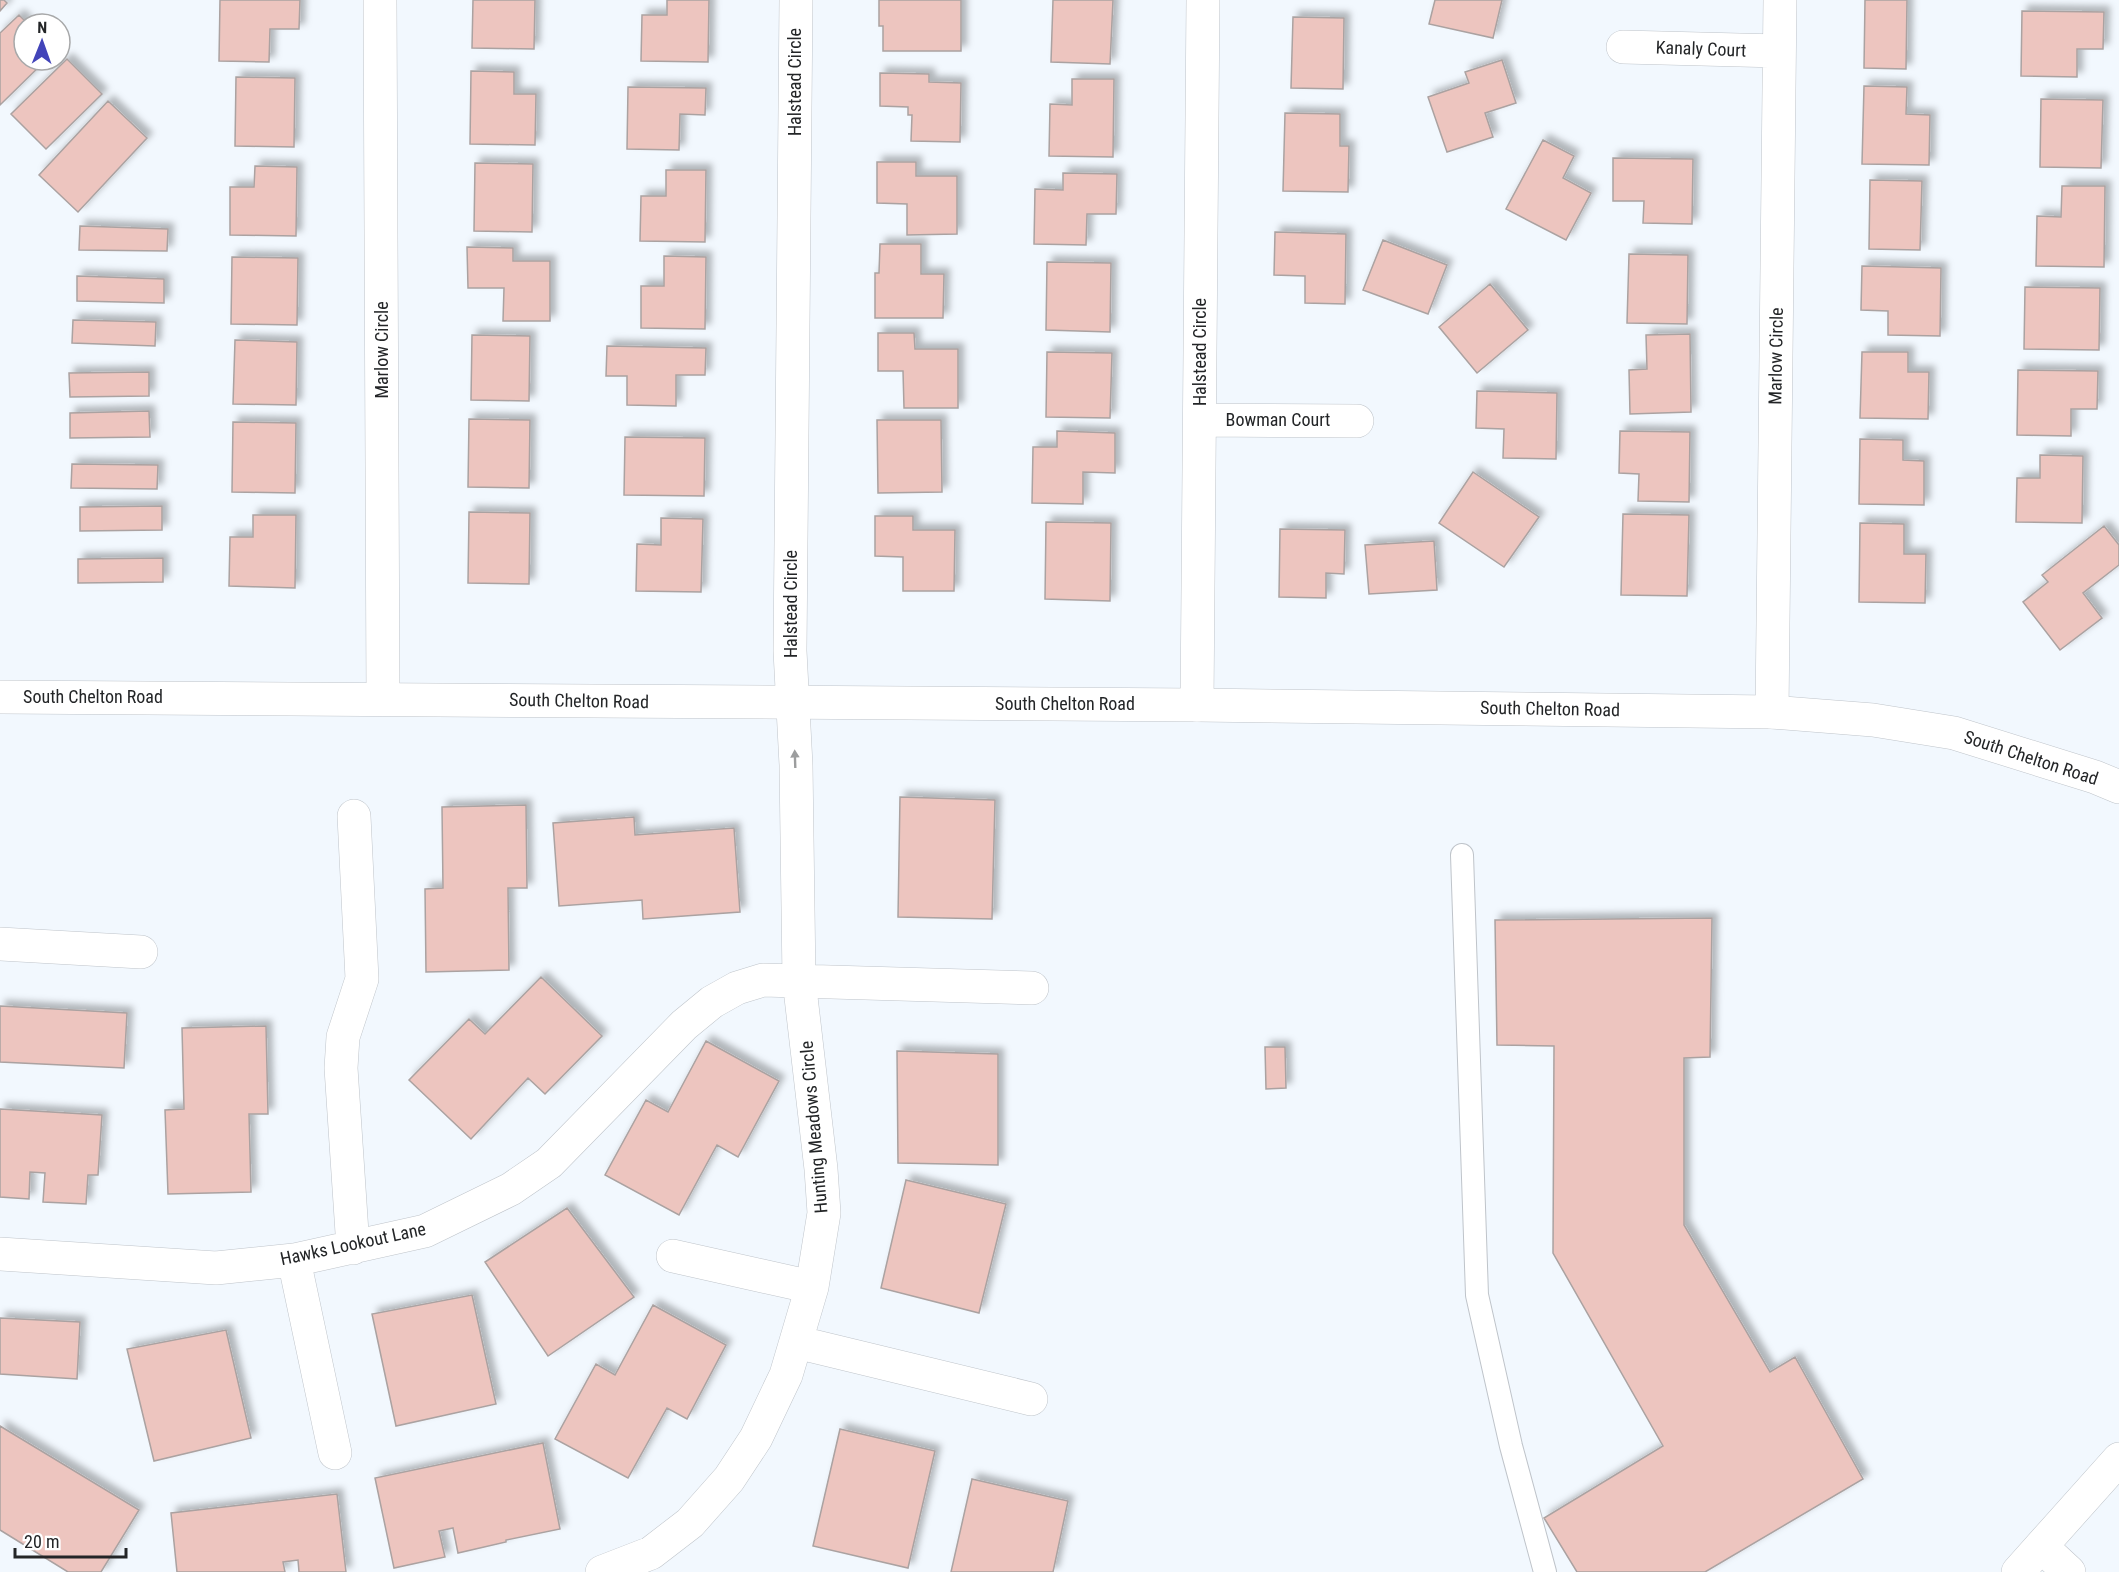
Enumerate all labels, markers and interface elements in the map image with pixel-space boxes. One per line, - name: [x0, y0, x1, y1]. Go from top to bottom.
- north arrow: [12, 12, 72, 72]
- text: N: [37, 18, 47, 37]
- street label: Halstead Circle: [784, 28, 805, 136]
- street label: Kanaly Court: [1655, 36, 1747, 61]
- street label: Halstead Circle: [1189, 298, 1210, 406]
- street label: Marlow Circle: [371, 301, 392, 399]
- street label: Marlow Circle: [1764, 307, 1787, 405]
- street label: Bowman Court: [1226, 409, 1330, 430]
- street label: Halstead Circle: [780, 550, 801, 658]
- street label: South Chelton Road: [23, 686, 163, 707]
- street label: South Chelton Road: [509, 689, 649, 712]
- street label: South Chelton Road: [995, 693, 1135, 714]
- street label: South Chelton Road: [1480, 697, 1620, 720]
- street label: South Chelton Road: [1961, 726, 2101, 789]
- one-way arrow: [791, 750, 800, 769]
- street label: Hunting Meadows Circle: [796, 1040, 831, 1214]
- street label: Hawks Lookout Lane: [278, 1218, 428, 1269]
- scale bar: [15, 1521, 126, 1559]
- text: 20 m: [24, 1531, 59, 1552]

